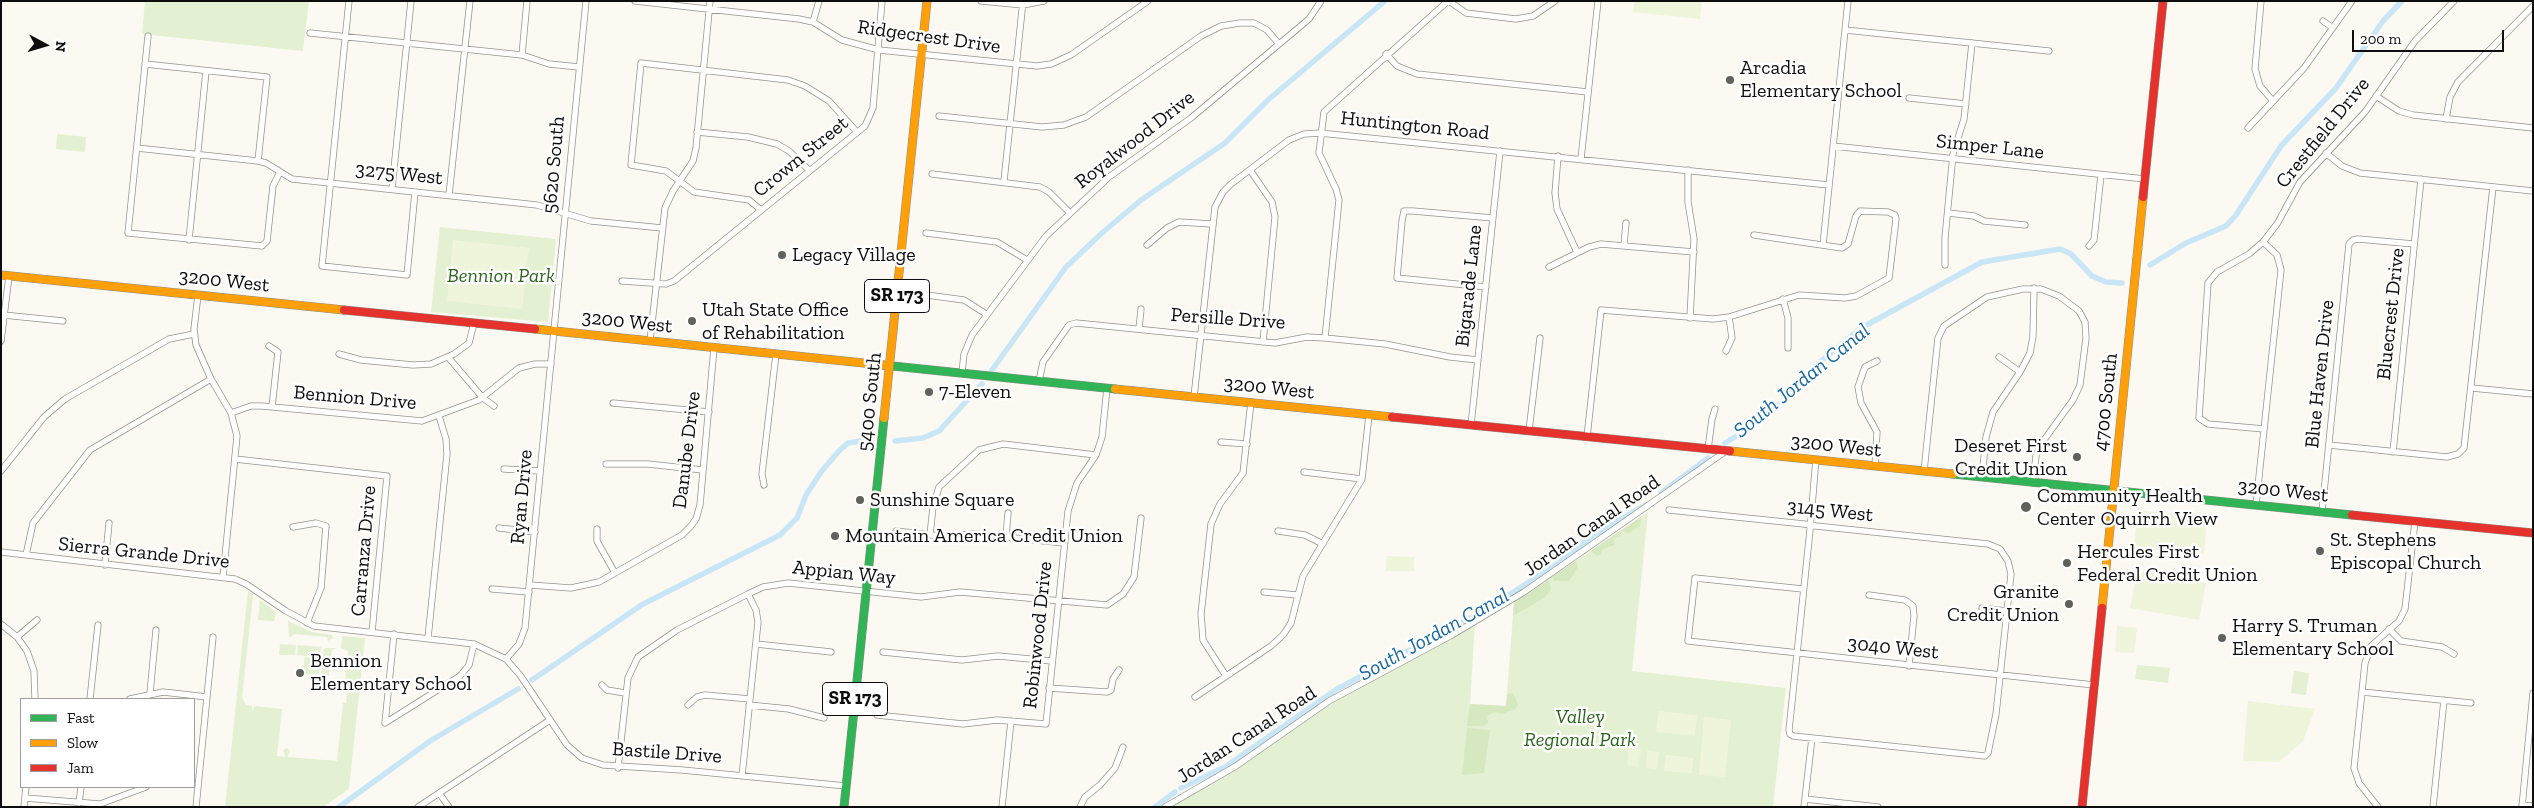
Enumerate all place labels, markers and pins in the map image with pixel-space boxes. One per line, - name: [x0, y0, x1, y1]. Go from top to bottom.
- place label: Arcadia Elementary School: [1740, 56, 1902, 103]
- marker: Arcadia Elementary School: [1724, 74, 1736, 86]
- place label: Legacy Village: [792, 243, 916, 267]
- marker: Legacy Village: [776, 249, 788, 261]
- place label: Utah State Office of Rehabilitation: [702, 298, 849, 345]
- marker: Utah State Office of Rehabilitation: [686, 315, 698, 327]
- place label: 7-Eleven: [939, 380, 1011, 404]
- marker: 7-Eleven: [923, 386, 935, 398]
- place label: Deseret First Credit Union: [1954, 434, 2067, 481]
- marker: Deseret First Credit Union: [2071, 451, 2083, 463]
- place label: Community Health Center Oquirrh View: [2037, 484, 2218, 531]
- place label: Sunshine Square: [870, 488, 1014, 512]
- marker: Sunshine Square: [854, 494, 866, 506]
- marker: Community Health Center Oquirrh View: [2019, 500, 2033, 514]
- place label: Mountain America Credit Union: [845, 524, 1123, 548]
- place label: St. Stephens Episcopal Church: [2330, 528, 2481, 575]
- marker: Mountain America Credit Union: [829, 530, 841, 542]
- place label: Hercules First Federal Credit Union: [2077, 540, 2257, 587]
- marker: St. Stephens Episcopal Church: [2314, 545, 2326, 557]
- marker: Hercules First Federal Credit Union: [2061, 557, 2073, 569]
- place label: Granite Credit Union: [1947, 580, 2059, 627]
- marker: Granite Credit Union: [2063, 598, 2075, 610]
- place label: Harry S. Truman Elementary School: [2232, 614, 2394, 661]
- marker: Harry S. Truman Elementary School: [2216, 632, 2228, 644]
- place label: Bennion Elementary School: [310, 649, 472, 696]
- marker: Bennion Elementary School: [294, 667, 306, 679]

